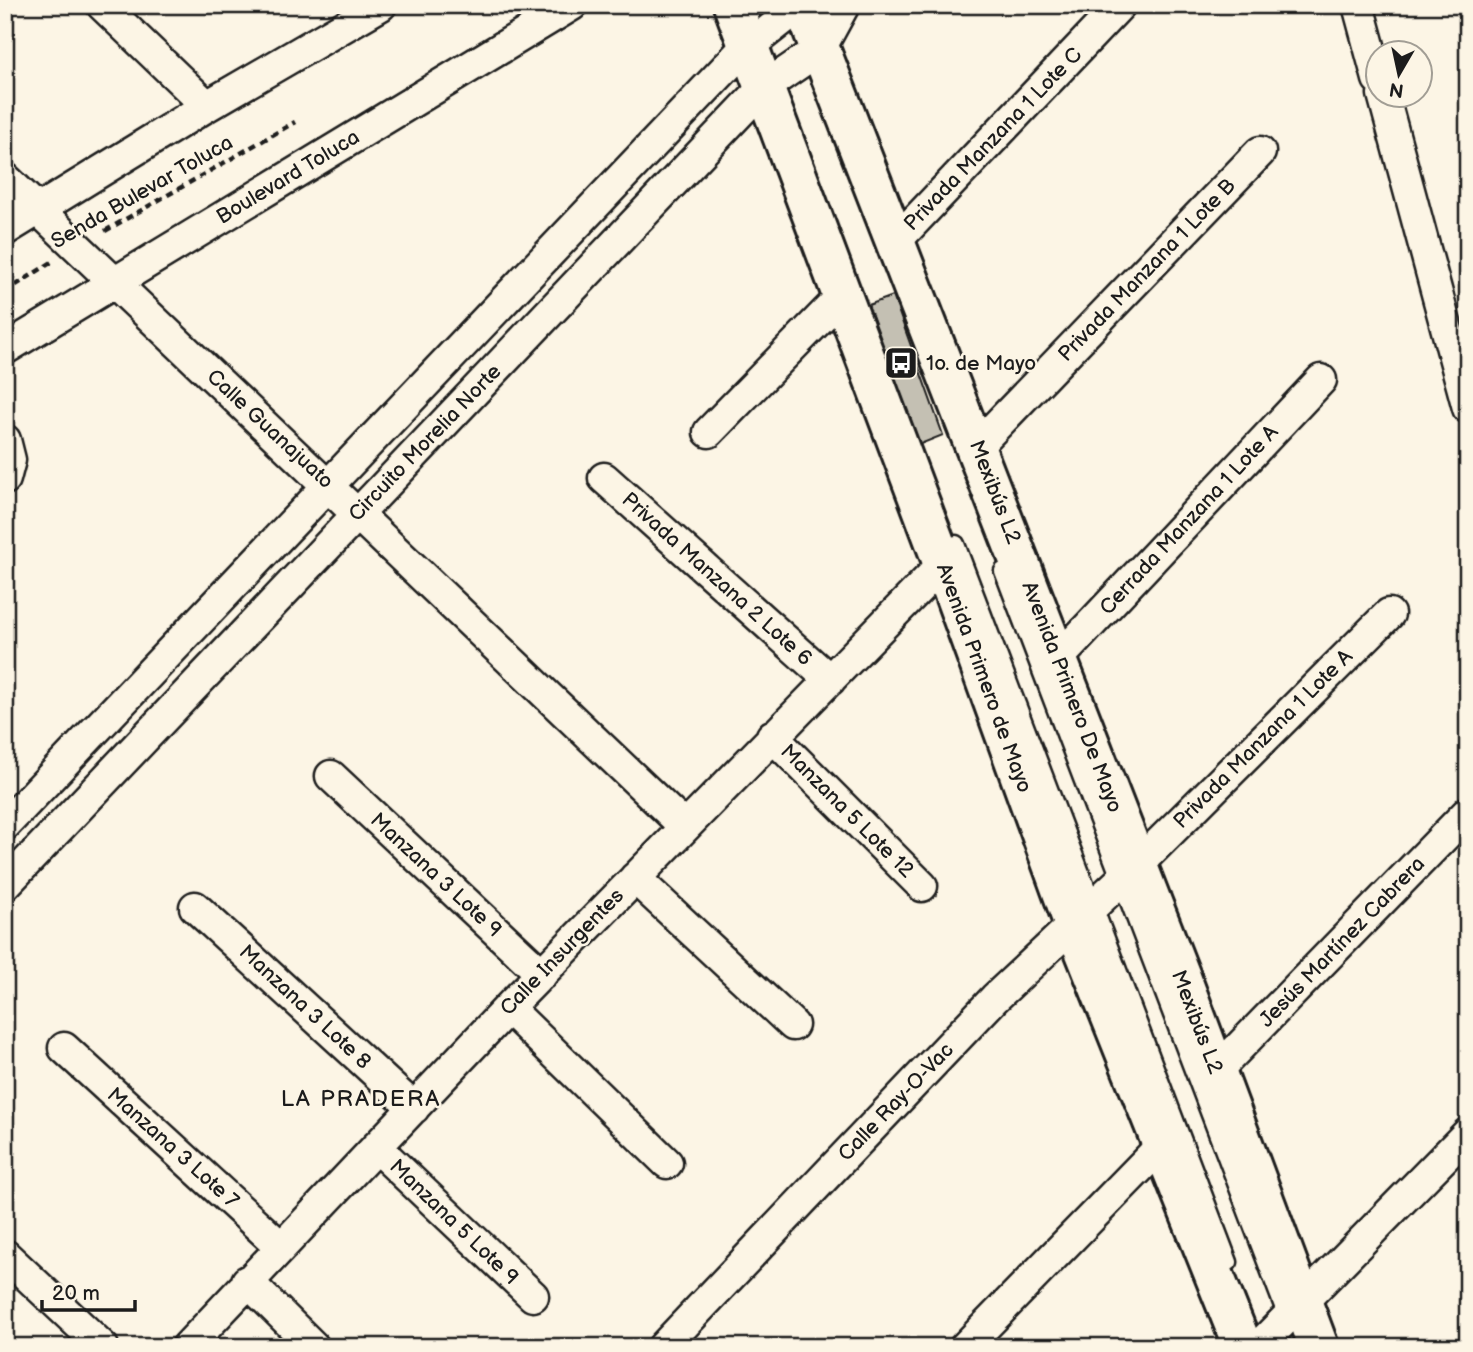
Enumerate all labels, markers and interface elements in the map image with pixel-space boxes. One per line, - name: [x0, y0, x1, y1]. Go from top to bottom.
- north arrow: [1364, 38, 1434, 108]
- street label: Privada Manzana 1 Lote C: [899, 42, 1087, 236]
- text: N: [1388, 77, 1405, 102]
- street label: Boulevard Toluca: [212, 124, 364, 230]
- street label: Senda Bulevar Toluca: [47, 130, 237, 254]
- street label: Privada Manzana 1 Lote B: [1053, 173, 1241, 367]
- bus stop icon: 1o. de Mayo: [882, 344, 920, 382]
- place label: 1o. de Mayo: [926, 351, 1036, 376]
- street label: Circuito Morelia Norte: [343, 359, 507, 527]
- street label: Calle Guanajuato: [202, 364, 338, 494]
- street label: Cerrada Manzana 1 Lote A: [1095, 420, 1284, 620]
- street label: Mexibús L2: [964, 437, 1026, 548]
- street label: Privada Manzana 2 Lote 6: [617, 487, 817, 671]
- street label: Avenida Primero de Mayo: [931, 560, 1037, 796]
- street label: Avenida Primero De Mayo: [1016, 578, 1128, 816]
- street label: Privada Manzana 1 Lote A: [1168, 644, 1358, 834]
- street label: Manzana 5 Lote 12: [775, 739, 919, 883]
- street label: Manzana 3 Lote 9: [365, 808, 507, 942]
- street label: Jesús Martínez Cabrera: [1254, 851, 1430, 1033]
- street label: Calle Insurgentes: [495, 883, 629, 1021]
- street label: Manzana 3 Lote 8: [234, 940, 376, 1074]
- street label: Mexibús L2: [1166, 967, 1228, 1078]
- street label: Calle Ray-O-Vac: [833, 1038, 959, 1166]
- street label: Manzana 3 Lote 7: [102, 1082, 244, 1214]
- district label: LA PRADERA: [281, 1085, 441, 1113]
- street label: Manzana 5 Lote 9: [384, 1154, 524, 1290]
- scale bar: [42, 1268, 135, 1312]
- text: 20 m: [52, 1281, 100, 1306]

